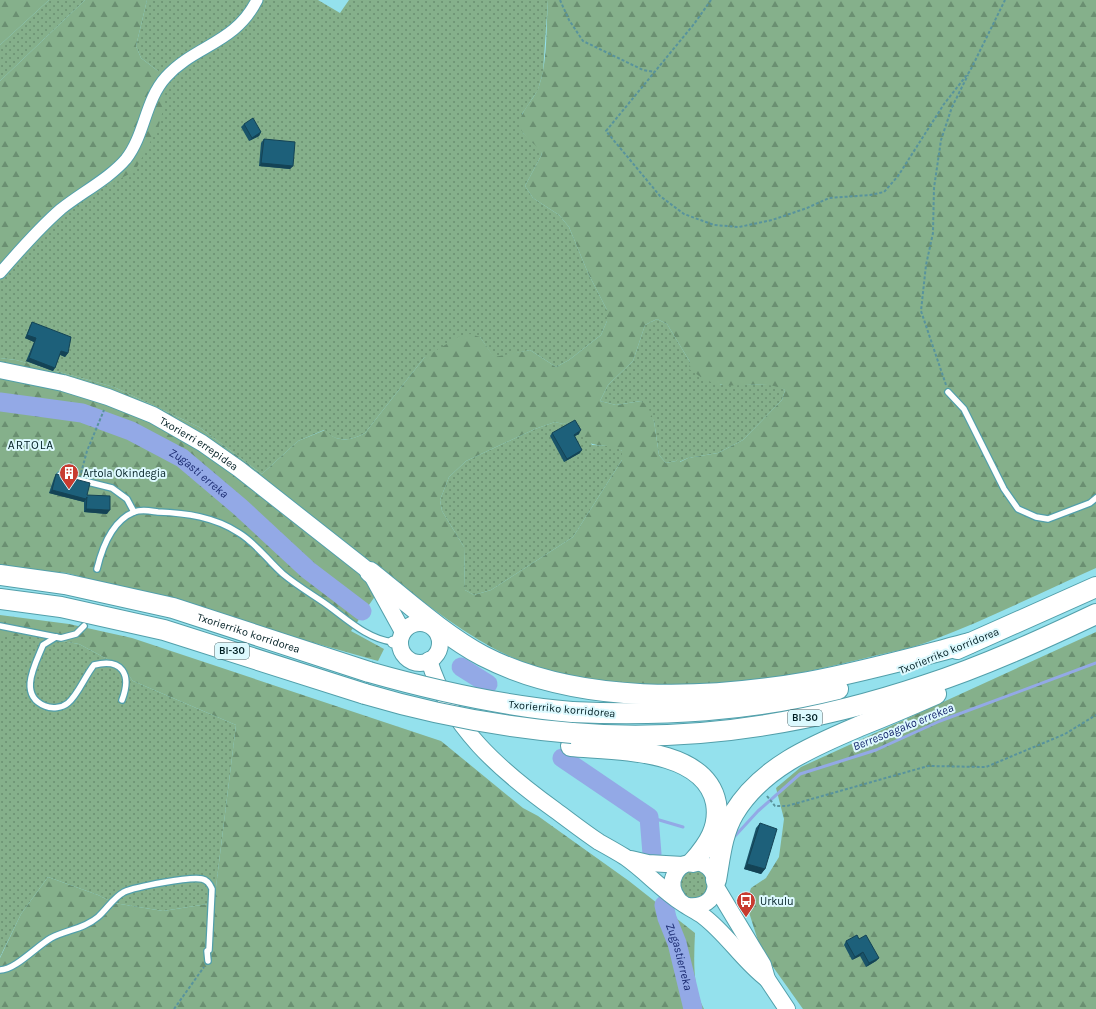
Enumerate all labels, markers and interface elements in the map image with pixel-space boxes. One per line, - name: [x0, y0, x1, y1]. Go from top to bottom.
- street label: Txorierri errepidea: [157, 414, 241, 473]
- district label: ARTOLA: [8, 438, 54, 452]
- water label: Zugasti erreka: [167, 445, 231, 501]
- building icon: Artola Okindegia: [58, 462, 80, 490]
- place label: Artola Okindegia: [83, 467, 166, 480]
- street label: Txorierriko korridorea: [196, 610, 302, 656]
- street label: Txorierriko korridorea: [897, 625, 1001, 677]
- road number: BI-30: [215, 643, 249, 659]
- street label: Txorierriko korridorea: [508, 698, 616, 720]
- water label: Berresoagako errekea: [851, 700, 955, 754]
- road number: BI-30: [788, 710, 822, 726]
- bus stop icon: Urkulu: [735, 890, 757, 918]
- place label: Urkulu: [760, 895, 794, 908]
- water label: Zugastierreka: [663, 921, 695, 992]

